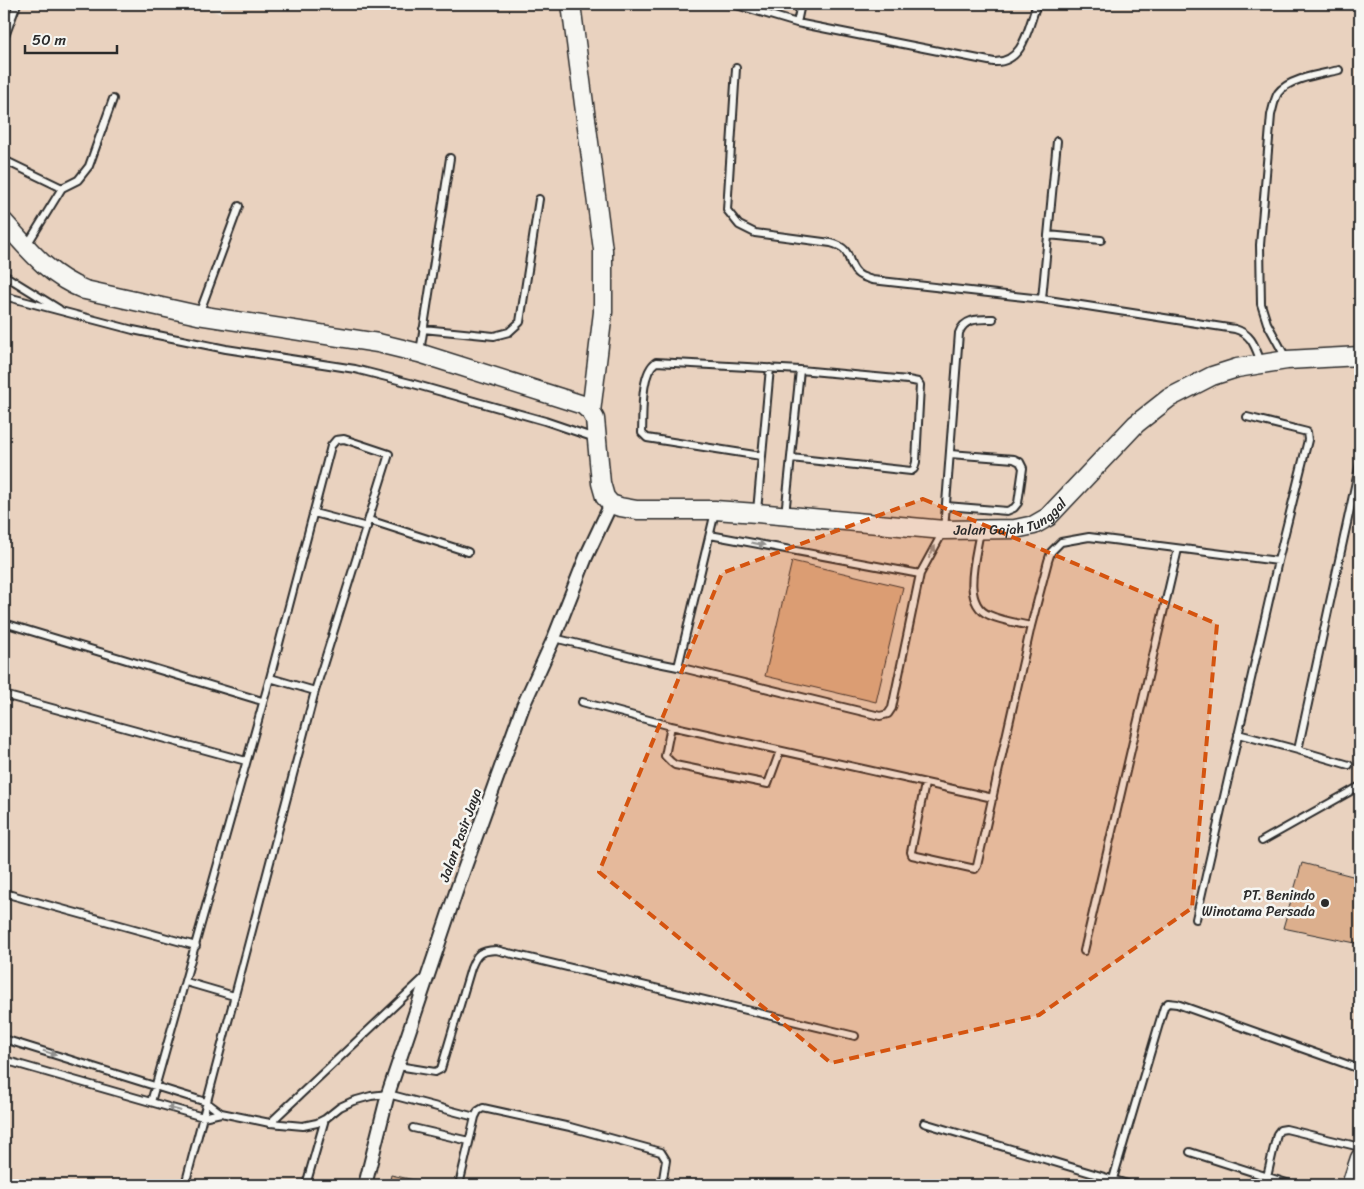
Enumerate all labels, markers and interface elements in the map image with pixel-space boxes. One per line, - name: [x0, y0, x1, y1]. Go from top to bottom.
- scale bar: [25, 22, 118, 54]
- text: 50 m: [32, 27, 67, 53]
- street label: Jalan Gajah Tunggal: [953, 491, 1074, 543]
- one-way arrow: [750, 540, 766, 548]
- one-way arrow: [928, 545, 936, 560]
- street label: Jalan Pasir Jaya: [432, 785, 489, 886]
- place label: PT. Benindo Winotama Persada: [1202, 883, 1315, 924]
- marker: PT. Benindo Winotama Persada: [1319, 897, 1331, 909]
- one-way arrow: [43, 1050, 58, 1057]
- one-way arrow: [166, 1105, 182, 1113]

